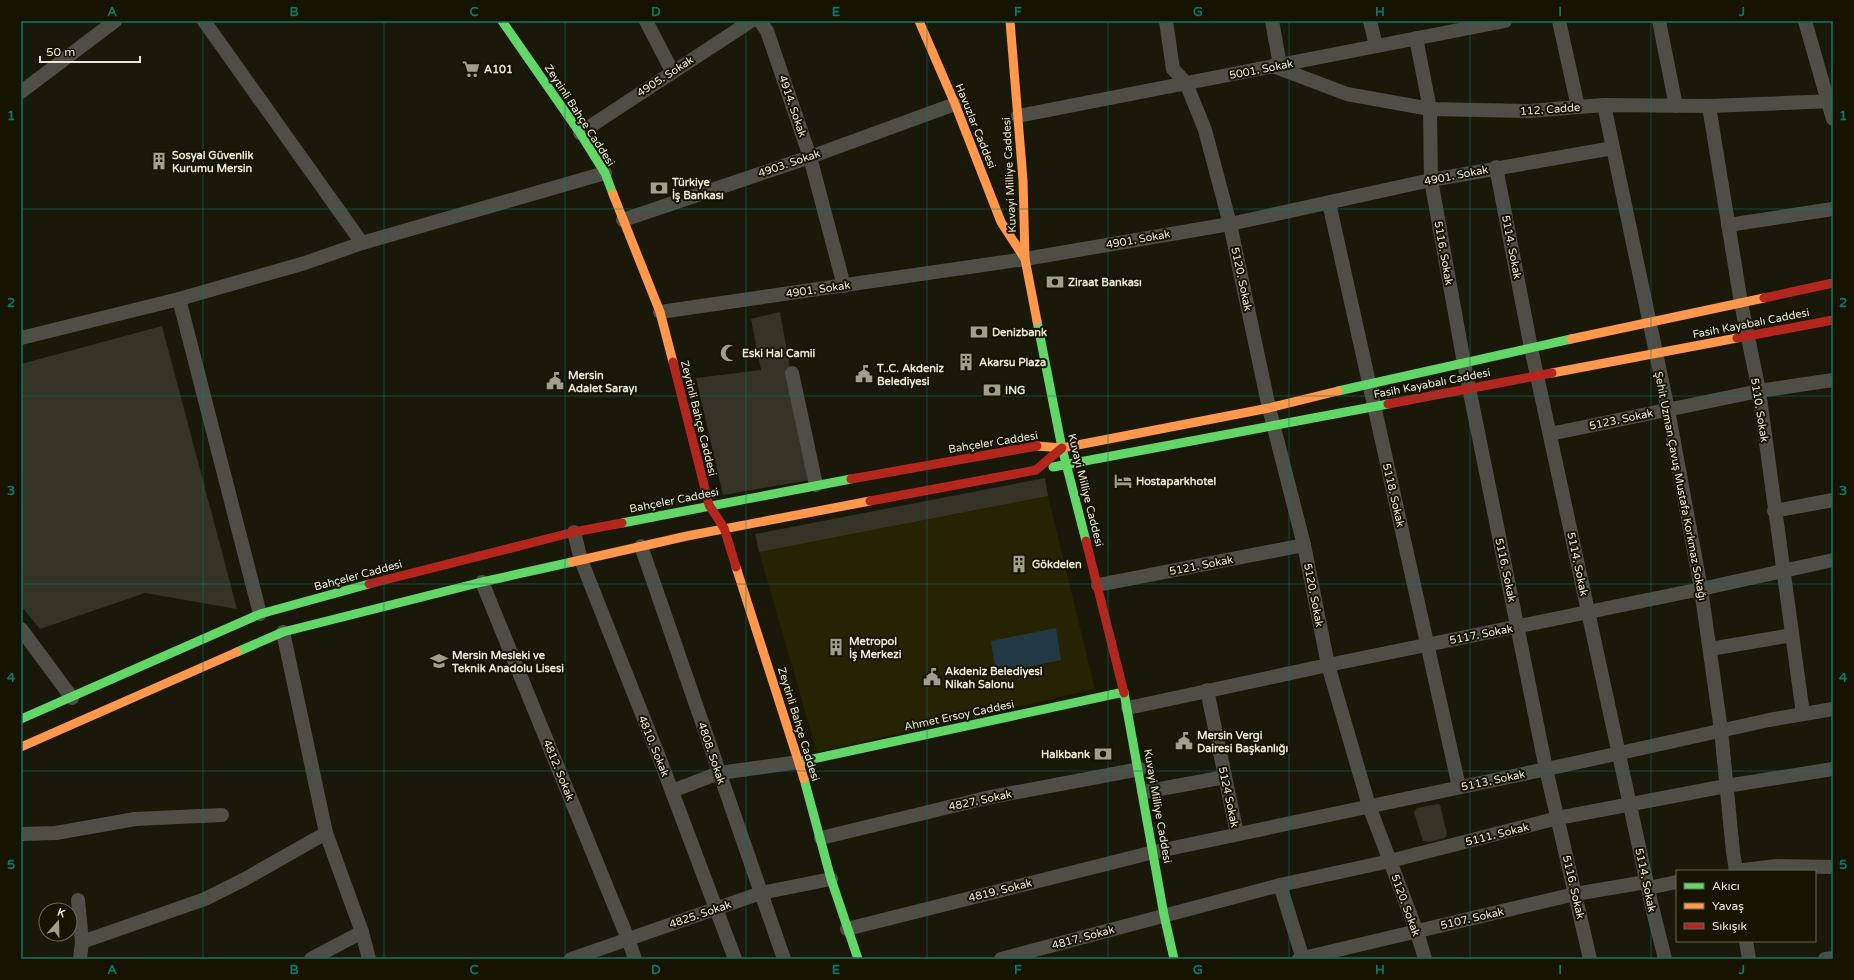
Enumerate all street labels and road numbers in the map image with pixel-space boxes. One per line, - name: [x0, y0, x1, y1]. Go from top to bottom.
- street label: 4905. Sokak: [635, 53, 696, 100]
- street label: 5001. Sokak: [1228, 57, 1294, 82]
- street label: Zeytinli Bahçe Caddesi: [542, 62, 617, 169]
- street label: 4914. Sokak: [776, 73, 809, 139]
- street label: Havuzlar Caddesi: [953, 82, 998, 171]
- street label: 112. Cadde: [1519, 101, 1581, 118]
- street label: Kuvayi Milliye Caddesi: [1000, 117, 1019, 233]
- street label: 4903. Sokak: [756, 147, 822, 180]
- street label: 4901. Sokak: [1423, 163, 1489, 188]
- street label: 5114. Sokak: [1499, 214, 1524, 280]
- street label: 5116. Sokak: [1431, 220, 1456, 286]
- street label: 4901. Sokak: [1105, 227, 1171, 252]
- street label: 5120. Sokak: [1228, 246, 1255, 312]
- street label: 4901. Sokak: [785, 279, 851, 300]
- street label: Fasih Kayabalı Caddesi: [1692, 306, 1811, 341]
- street label: Zeytinli Bahçe Caddesi: [678, 359, 719, 477]
- street label: Fasih Kayabalı Caddesi: [1373, 366, 1492, 401]
- street label: Şehit Uzman Çavuş Mustafa Korkmaz Sokağı: [1652, 370, 1709, 602]
- street label: 5110. Sokak: [1748, 377, 1771, 443]
- street label: 5123. Sokak: [1588, 406, 1654, 433]
- street label: Bahçeler Caddesi: [947, 429, 1039, 456]
- street label: Kuvayi Milliye Caddesi: [1065, 432, 1106, 548]
- street label: 5118. Sokak: [1380, 462, 1407, 528]
- street label: Bahçeler Caddesi: [628, 485, 720, 516]
- street label: 5114. Sokak: [1564, 531, 1591, 597]
- street label: 5116. Sokak: [1492, 537, 1519, 603]
- street label: 5121. Sokak: [1168, 553, 1234, 578]
- street label: Bahçeler Caddesi: [313, 557, 404, 593]
- street label: 5120. Sokak: [1301, 562, 1326, 628]
- street label: 5117. Sokak: [1448, 622, 1514, 647]
- street label: Zeytinli Bahçe Caddesi: [775, 666, 822, 783]
- street label: Ahmet Ersoy Caddesi: [903, 697, 1015, 733]
- street label: 4810. Sokak: [635, 714, 672, 779]
- street label: 4808. Sokak: [695, 720, 728, 786]
- street label: 4812. Sokak: [540, 738, 577, 803]
- street label: Kuvayi Milliye Caddesi: [1141, 748, 1174, 864]
- street label: 5124 Sokak: [1216, 765, 1241, 829]
- street label: 5113. Sokak: [1460, 767, 1526, 794]
- street label: 4827. Sokak: [947, 787, 1013, 814]
- street label: 5111. Sokak: [1464, 820, 1530, 849]
- street label: 5114. Sokak: [1632, 847, 1659, 913]
- street label: 5116. Sokak: [1560, 854, 1587, 920]
- street label: 5120. Sokak: [1388, 872, 1423, 938]
- street label: 4819. Sokak: [967, 876, 1033, 905]
- street label: 4825. Sokak: [667, 898, 733, 931]
- street label: 5107. Sokak: [1439, 905, 1505, 932]
- street label: 4817. Sokak: [1050, 923, 1116, 952]

